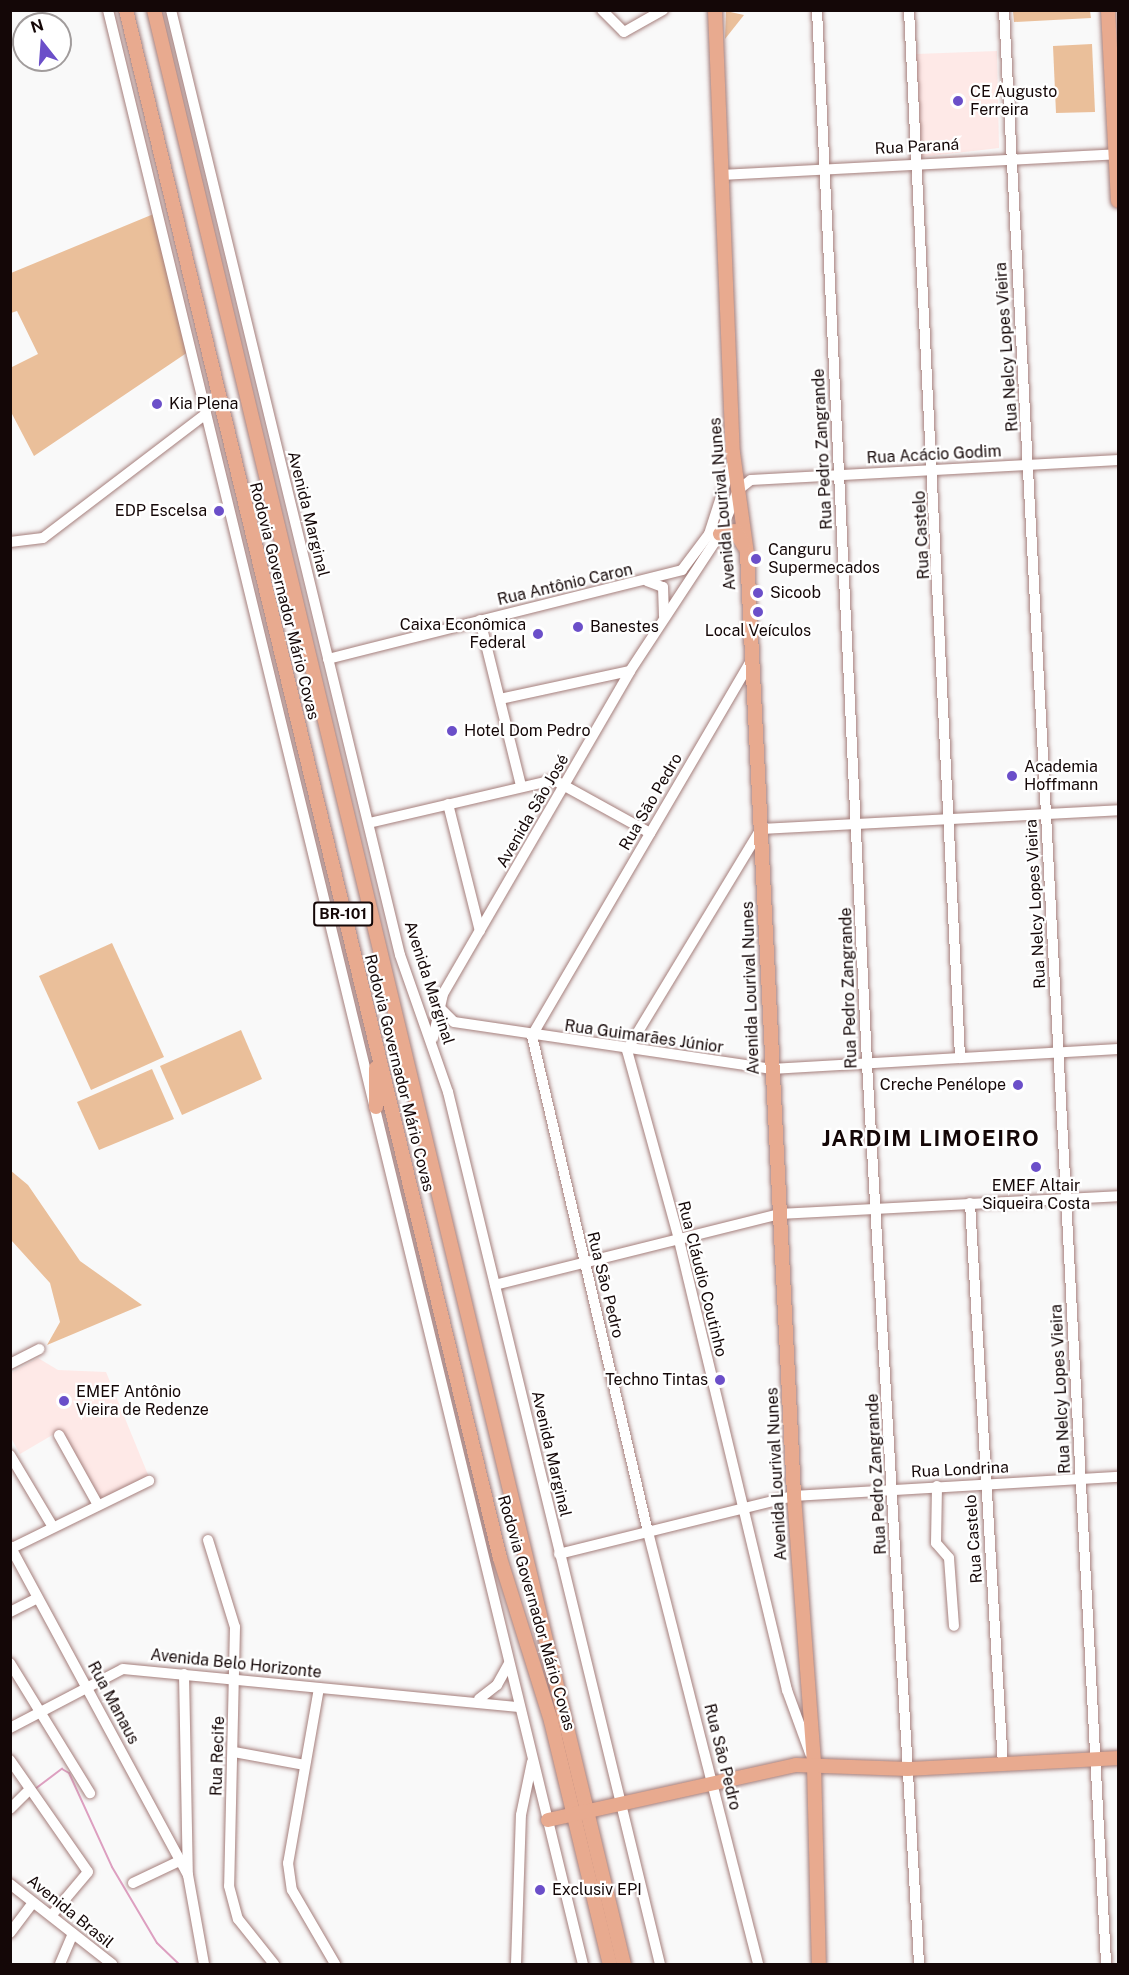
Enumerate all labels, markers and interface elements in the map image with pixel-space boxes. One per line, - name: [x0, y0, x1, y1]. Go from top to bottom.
- north arrow: [12, 12, 72, 72]
- text: N: [28, 15, 46, 37]
- place label: CE Augusto Ferreira: [970, 82, 1057, 120]
- marker: CE Augusto Ferreira: [951, 94, 965, 108]
- street label: Rua Paraná: [874, 135, 960, 159]
- street label: Rua Nelcy Lopes Vieira: [991, 261, 1023, 433]
- street label: Rua Pedro Zangrande: [809, 368, 837, 530]
- place label: Kia Plena: [169, 394, 238, 414]
- marker: Kia Plena: [150, 397, 164, 411]
- street label: Avenida Lourival Nunes: [706, 417, 740, 591]
- street label: Rua Acácio Godim: [866, 442, 1002, 468]
- street label: Avenida Marginal: [283, 449, 333, 579]
- street label: Rodovia Governador Mário Covas: [245, 480, 323, 722]
- street label: Rua Castelo: [910, 490, 934, 580]
- place label: EDP Escelsa: [115, 501, 207, 521]
- marker: EDP Escelsa: [212, 504, 226, 518]
- place label: Canguru Supermecados: [768, 540, 880, 578]
- marker: Canguru Supermecados: [749, 552, 763, 566]
- street label: Rua Antônio Caron: [495, 560, 635, 610]
- place label: Sicoob: [770, 583, 821, 603]
- marker: Sicoob: [751, 586, 765, 600]
- marker: Local Veículos: [751, 605, 765, 619]
- place label: Caixa Econômica Federal: [400, 615, 526, 653]
- place label: Banestes: [590, 617, 659, 637]
- marker: Banestes: [571, 620, 585, 634]
- place label: Local Veículos: [705, 621, 811, 641]
- marker: Caixa Econômica Federal: [531, 627, 545, 641]
- place label: Hotel Dom Pedro: [464, 721, 590, 741]
- marker: Hotel Dom Pedro: [445, 724, 459, 738]
- street label: Rua São Pedro: [615, 750, 687, 854]
- street label: Avenida São José: [493, 751, 573, 871]
- place label: Academia Hoffmann: [1024, 757, 1098, 795]
- marker: Academia Hoffmann: [1005, 769, 1019, 783]
- street label: Rua Nelcy Lopes Vieira: [1022, 818, 1050, 990]
- street label: Avenida Lourival Nunes: [738, 901, 764, 1075]
- road number: BR-101: [313, 902, 373, 926]
- street label: Rua Pedro Zangrande: [837, 907, 861, 1069]
- street label: Avenida Marginal: [400, 919, 458, 1047]
- street label: Rodovia Governador Mário Covas: [360, 952, 438, 1194]
- street label: Rua Guimarães Júnior: [563, 1016, 725, 1058]
- place label: Creche Penélope: [880, 1075, 1006, 1095]
- marker: Creche Penélope: [1011, 1078, 1025, 1092]
- district label: JARDIM LIMOEIRO: [822, 1126, 1040, 1152]
- marker: EMEF Altair Siqueira Costa: [1029, 1160, 1043, 1174]
- place label: EMEF Altair Siqueira Costa: [982, 1176, 1090, 1214]
- street label: Rua Cláudio Coutinho: [673, 1199, 731, 1359]
- street label: Rua São Pedro: [582, 1230, 628, 1340]
- street label: Rua Nelcy Lopes Vieira: [1047, 1303, 1075, 1475]
- place label: Techno Tintas: [605, 1370, 708, 1390]
- marker: Techno Tintas: [713, 1373, 727, 1387]
- place label: EMEF Antônio Vieira de Redenze: [76, 1382, 209, 1420]
- street label: Avenida Lourival Nunes: [763, 1387, 791, 1561]
- street label: Avenida Marginal: [527, 1389, 575, 1519]
- street label: Rua Pedro Zangrande: [863, 1393, 891, 1555]
- marker: EMEF Antônio Vieira de Redenze: [57, 1394, 71, 1408]
- street label: Rua Londrina: [911, 1458, 1009, 1482]
- street label: Rodovia Governador Mário Covas: [493, 1493, 579, 1733]
- street label: Rua Castelo: [961, 1494, 987, 1584]
- street label: Avenida Belo Horizonte: [149, 1645, 323, 1683]
- street label: Rua Manaus: [83, 1658, 143, 1748]
- street label: Rua São Pedro: [699, 1702, 745, 1812]
- street label: Rua Recife: [207, 1716, 229, 1796]
- street label: Avenida Brasil: [23, 1871, 117, 1953]
- place label: Exclusiv EPI: [552, 1880, 642, 1900]
- marker: Exclusiv EPI: [533, 1883, 547, 1897]

